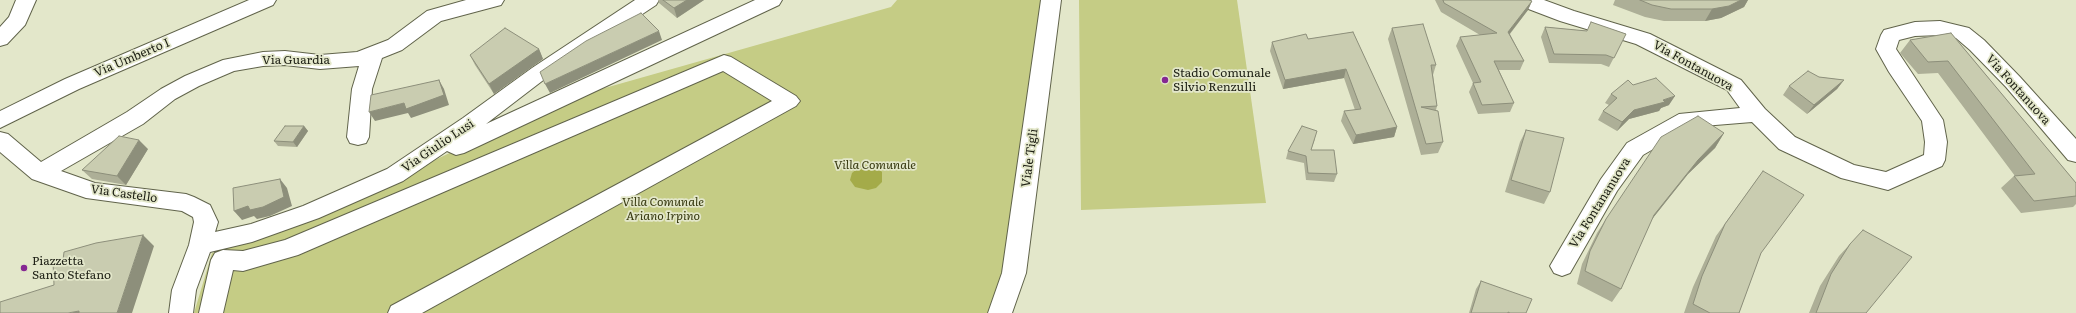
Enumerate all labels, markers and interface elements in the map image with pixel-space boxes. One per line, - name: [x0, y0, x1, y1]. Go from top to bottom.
- street label: Via Umberto I: [92, 36, 172, 80]
- street label: Via Fontanuova: [1650, 38, 1736, 94]
- street label: Via Fontanuova: [1983, 52, 2053, 128]
- street label: Via Guardia: [262, 53, 330, 67]
- place label: Stadio Comunale Silvio Renzulli: [1173, 66, 1271, 94]
- marker: Stadio Comunale Silvio Renzulli: [1160, 75, 1170, 85]
- street label: Via Giulio Lusi: [399, 117, 477, 175]
- street label: Viale Tigli: [1019, 128, 1041, 188]
- street label: Via Fontananuova: [1566, 155, 1634, 251]
- park label: Villa Comunale: [834, 158, 916, 172]
- street label: Via Castello: [90, 182, 158, 206]
- park label: Villa Comunale Ariano Irpino: [622, 195, 704, 223]
- place label: Piazzetta Santo Stefano: [32, 254, 111, 282]
- marker: Piazzetta Santo Stefano: [19, 263, 29, 273]

